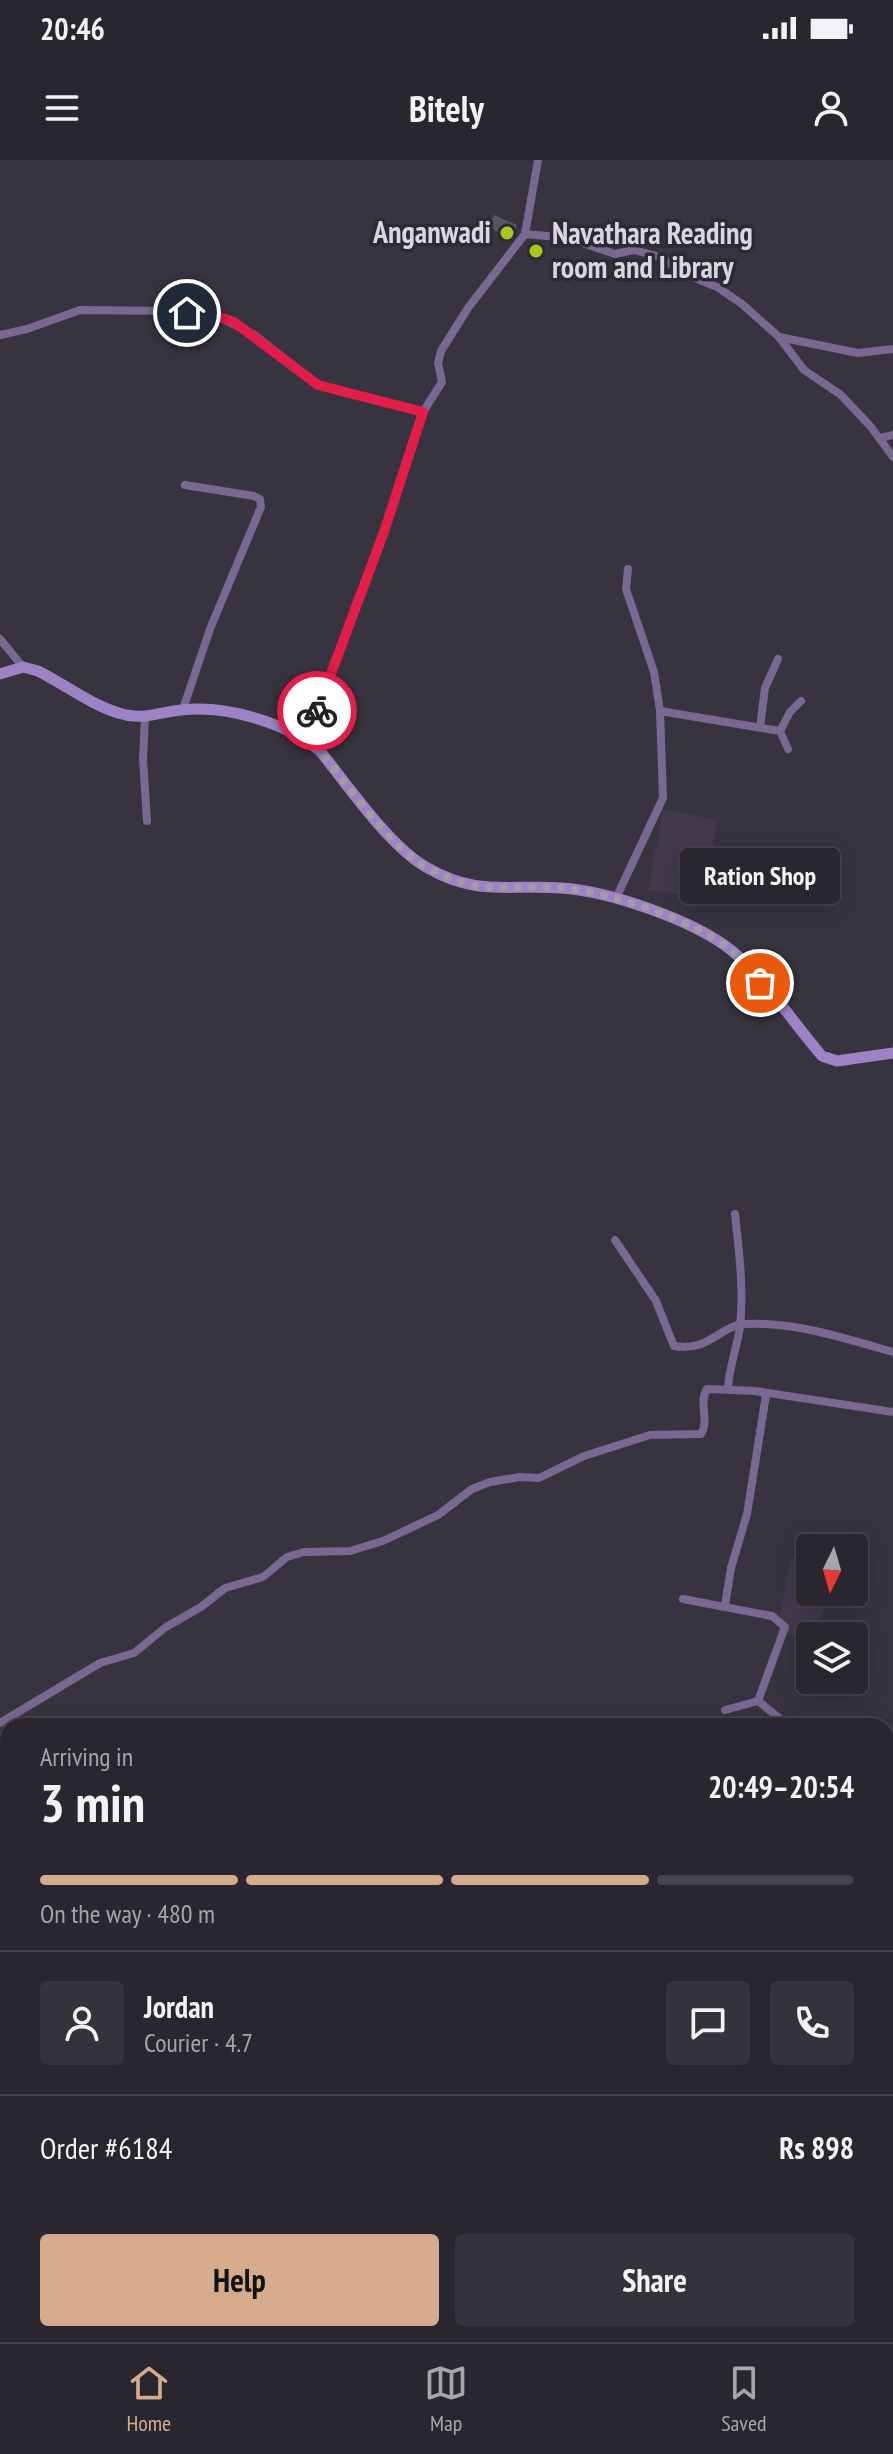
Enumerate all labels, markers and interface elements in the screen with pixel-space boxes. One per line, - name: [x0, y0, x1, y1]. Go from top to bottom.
- text: 20:46: [40, 9, 105, 48]
- text: Bitely: [409, 85, 484, 132]
- icon: menu: [40, 86, 84, 130]
- icon: person: [809, 86, 853, 130]
- place label: Anganwadi: [372, 212, 491, 251]
- place label: Navathara Reading room and Library: [552, 213, 753, 286]
- marker: Anganwadi: [498, 224, 516, 242]
- marker: Navathara Reading room and Library: [527, 242, 545, 260]
- pin: [153, 279, 221, 347]
- icon: home: [165, 291, 209, 335]
- courier: [277, 671, 357, 751]
- icon: bike: [295, 689, 339, 733]
- callout: Ration Shop: [680, 847, 840, 903]
- text: Ration Shop: [704, 859, 816, 892]
- pin: [726, 949, 794, 1017]
- icon: bag: [738, 961, 782, 1005]
- north arrow: [796, 1534, 868, 1606]
- map controls: [796, 1534, 868, 1694]
- button: layers: [796, 1622, 868, 1694]
- text: Arriving in: [40, 1740, 133, 1773]
- text: 20:49–20:54: [708, 1767, 854, 1806]
- text: 3 min: [40, 1769, 145, 1836]
- text: On the way · 480 m: [40, 1897, 215, 1930]
- button: person: [40, 1981, 124, 2065]
- button: chat: [666, 1981, 750, 2065]
- button: phone: [770, 1981, 854, 2065]
- text: Jordan: [144, 1987, 214, 2026]
- text: Courier · 4.7: [144, 2026, 253, 2059]
- text: Order #6184: [40, 2128, 172, 2167]
- text: Rs 898: [779, 2128, 854, 2167]
- button: Help: [40, 2234, 439, 2326]
- button: Share: [455, 2234, 854, 2326]
- tab: Home: [126, 2361, 171, 2437]
- tab: Map: [424, 2361, 468, 2437]
- tab: Saved: [721, 2361, 767, 2437]

